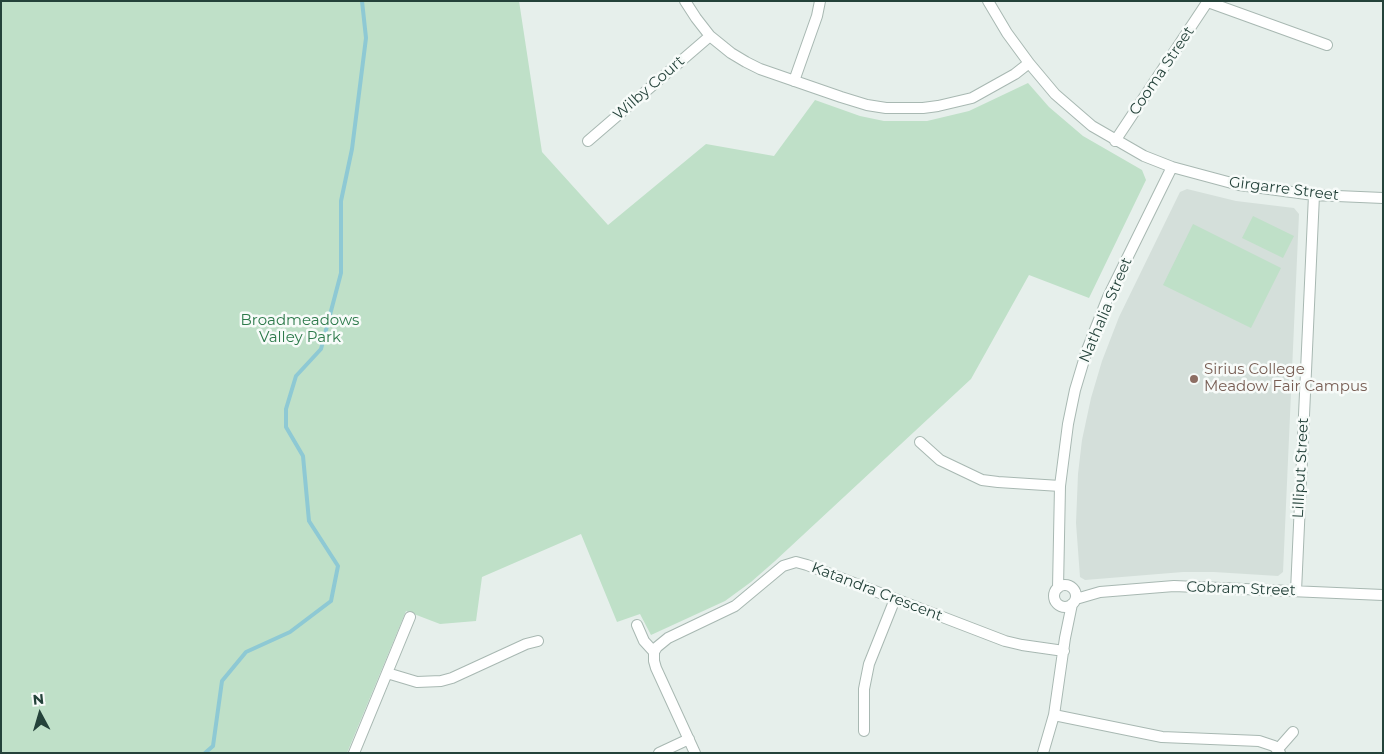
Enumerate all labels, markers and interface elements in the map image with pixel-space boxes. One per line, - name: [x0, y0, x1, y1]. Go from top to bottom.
- street label: Cooma Street: [1126, 23, 1198, 119]
- street label: Wilby Court: [610, 52, 688, 124]
- street label: Girgarre Street: [1228, 173, 1340, 205]
- street label: Nathalia Street: [1076, 255, 1136, 365]
- park label: Broadmeadows Valley Park: [241, 312, 359, 347]
- place label: Sirius College Meadow Fair Campus: [1204, 361, 1367, 396]
- marker: Sirius College Meadow Fair Campus: [1188, 373, 1200, 385]
- street label: Lilliput Street: [1289, 417, 1313, 519]
- street label: Katandra Crescent: [809, 559, 945, 625]
- street label: Cobram Street: [1186, 578, 1296, 600]
- north arrow: [15, 689, 65, 739]
- text: N: [32, 690, 45, 709]

